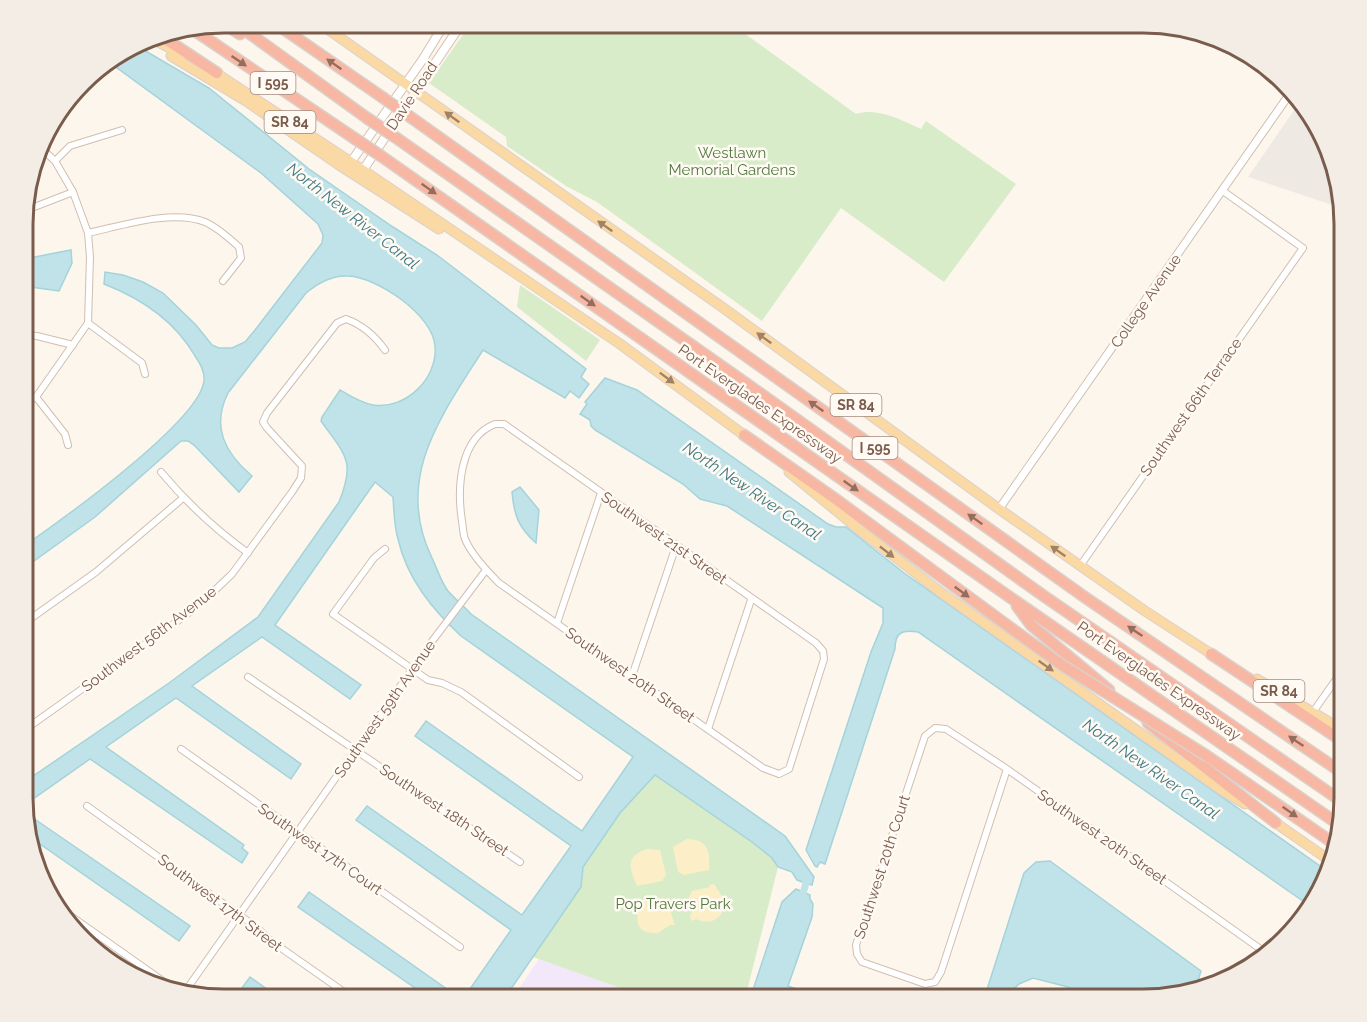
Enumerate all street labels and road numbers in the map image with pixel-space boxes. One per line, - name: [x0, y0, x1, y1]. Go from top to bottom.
- street label: Davie Road: [383, 58, 441, 134]
- road number: I 595: [250, 72, 296, 94]
- road number: SR 84: [264, 111, 316, 133]
- street label: College Avenue: [1107, 251, 1185, 351]
- street label: Southwest 66th Terrace: [1136, 334, 1246, 480]
- street label: Port Everglades Expressway: [675, 341, 845, 467]
- road number: SR 84: [830, 394, 882, 416]
- road number: I 595: [852, 437, 898, 459]
- street label: Southwest 21st Street: [598, 488, 730, 588]
- street label: Southwest 56th Avenue: [78, 582, 220, 696]
- street label: Port Everglades Expressway: [1074, 618, 1244, 744]
- street label: Southwest 20th Street: [562, 624, 698, 726]
- street label: Southwest 59th Avenue: [331, 636, 440, 781]
- road number: SR 84: [1254, 680, 1304, 702]
- street label: Southwest 18th Street: [376, 760, 512, 860]
- street label: Southwest 20th Street: [1034, 786, 1170, 888]
- street label: Southwest 20th Court: [850, 793, 914, 941]
- street label: Southwest 17th Court: [254, 799, 386, 899]
- street label: Southwest 17th Street: [154, 850, 286, 956]

